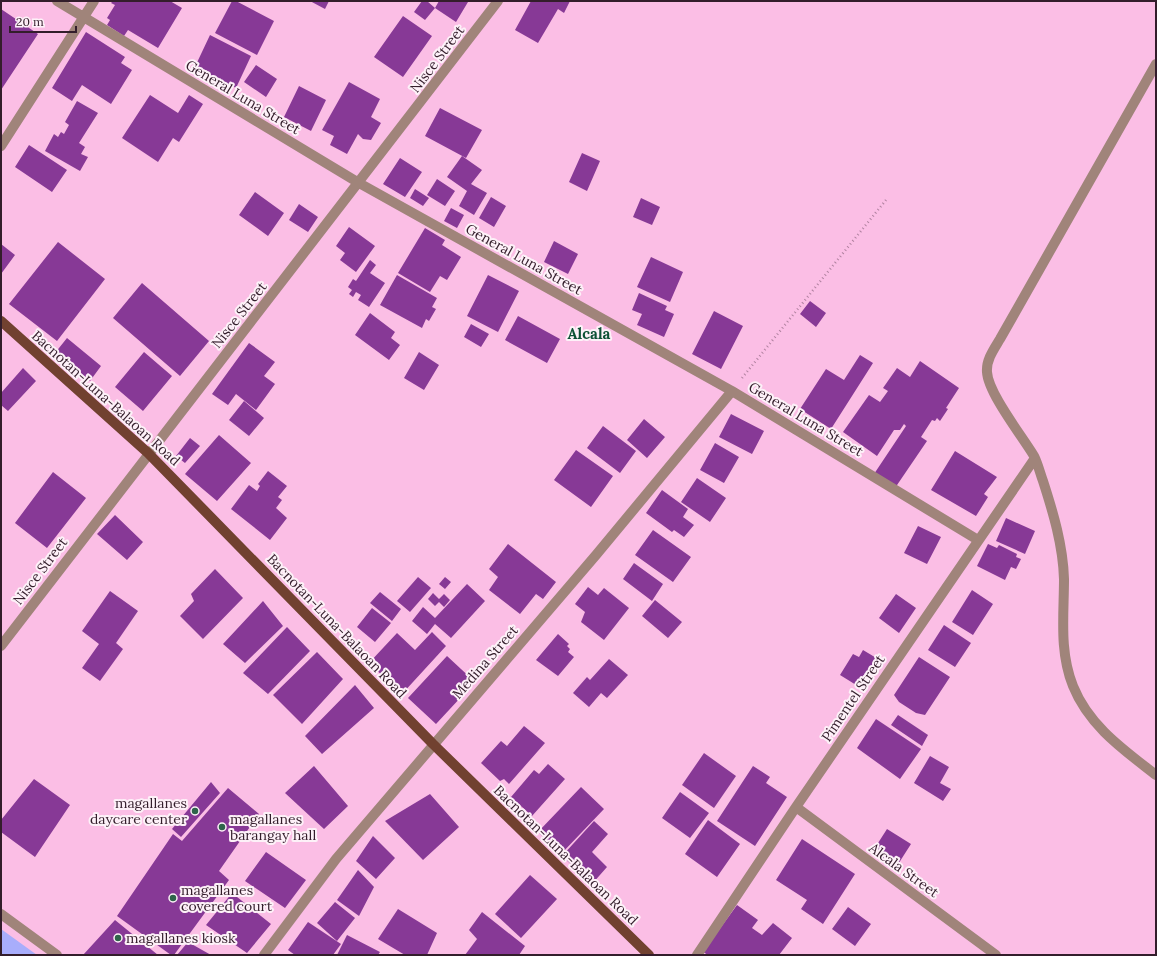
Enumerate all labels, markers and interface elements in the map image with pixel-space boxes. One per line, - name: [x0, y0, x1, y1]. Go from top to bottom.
- scale bar: [10, 8, 76, 34]
- text: 20 m: [16, 14, 44, 29]
- street label: Nisce Street: [406, 21, 468, 96]
- street label: General Luna Street: [182, 56, 304, 139]
- street label: General Luna Street: [463, 219, 586, 299]
- street label: Nisce Street: [207, 278, 271, 352]
- district label: Alcala: [568, 324, 611, 343]
- street label: Bacnotan-Luna-Balaoan Road: [28, 327, 184, 469]
- street label: General Luna Street: [745, 378, 867, 461]
- street label: Nisce Street: [9, 533, 71, 608]
- street label: Bacnotan-Luna-Balaoan Road: [263, 550, 411, 702]
- street label: Medina Street: [448, 621, 522, 702]
- street label: Pimentel Street: [817, 651, 889, 745]
- street label: Bacnotan-Luna-Balaoan Road: [490, 781, 642, 929]
- place label: magallanes daycare center: [90, 794, 187, 828]
- marker: magallanes daycare center: [190, 806, 200, 816]
- place label: magallanes barangay hall: [230, 810, 316, 844]
- marker: magallanes barangay hall: [217, 822, 227, 832]
- street label: Alcala Street: [865, 838, 943, 902]
- place label: magallanes covered court: [181, 881, 273, 915]
- marker: magallanes covered court: [168, 893, 178, 903]
- place label: magallanes kiosk: [126, 929, 236, 947]
- marker: magallanes kiosk: [113, 933, 123, 943]

